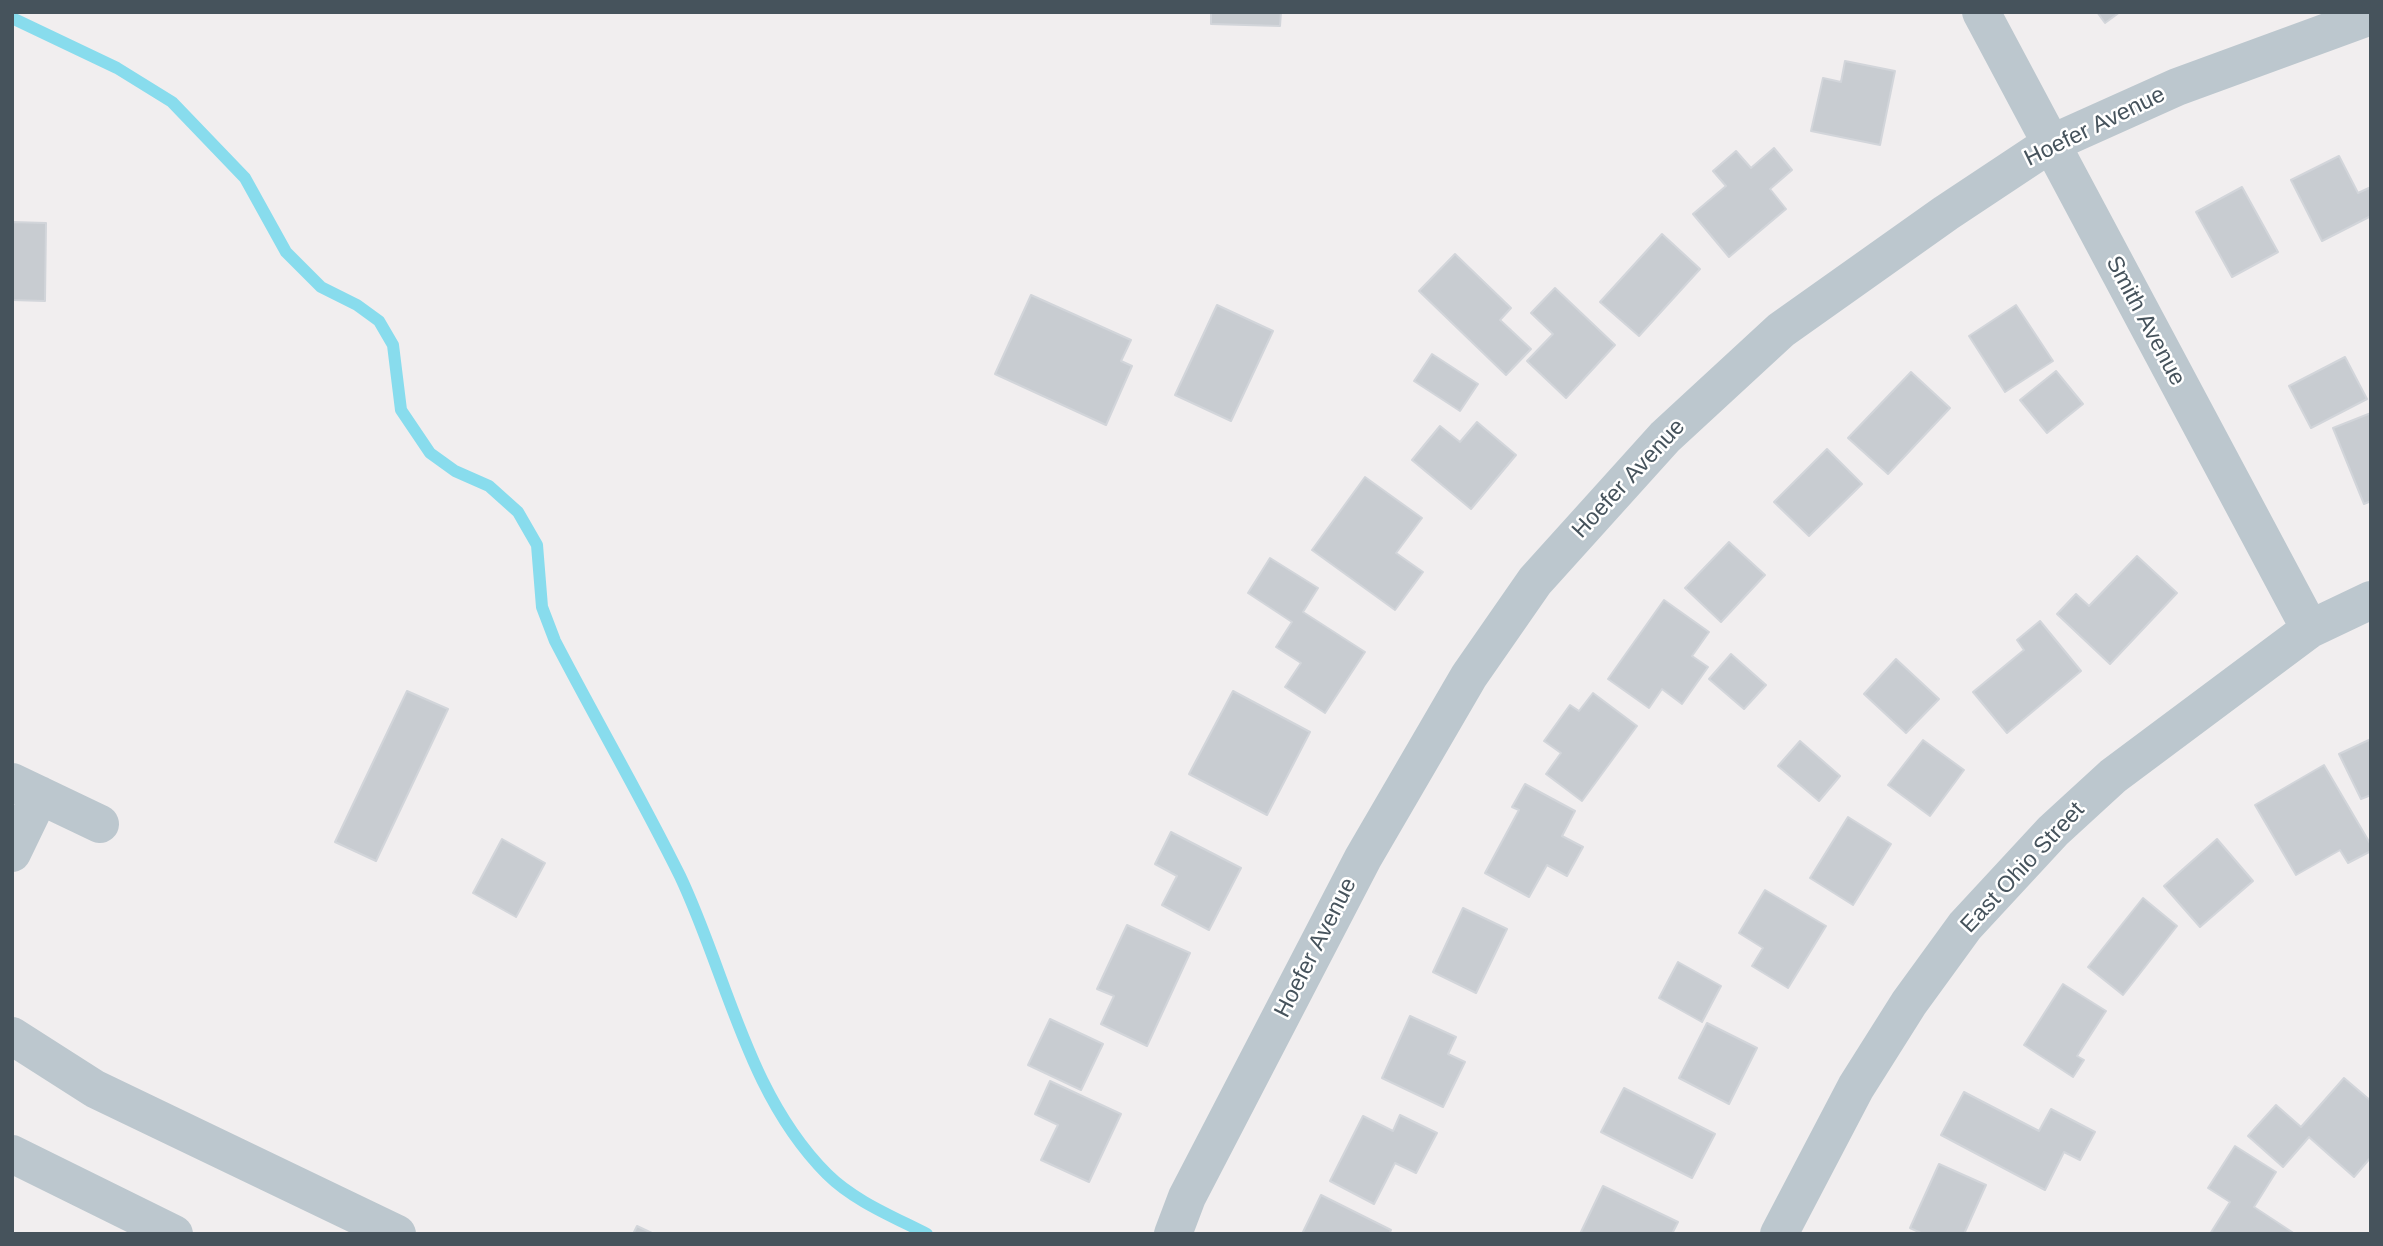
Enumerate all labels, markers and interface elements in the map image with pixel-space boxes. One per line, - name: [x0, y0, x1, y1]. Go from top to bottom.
- street label: Hoefer Avenue: [2020, 81, 2170, 173]
- street label: Smith Avenue: [2099, 251, 2191, 391]
- street label: Hoefer Avenue: [1567, 414, 1691, 544]
- street label: East Ohio Street: [1955, 797, 2091, 939]
- street label: Hoefer Avenue: [1269, 874, 1363, 1022]

